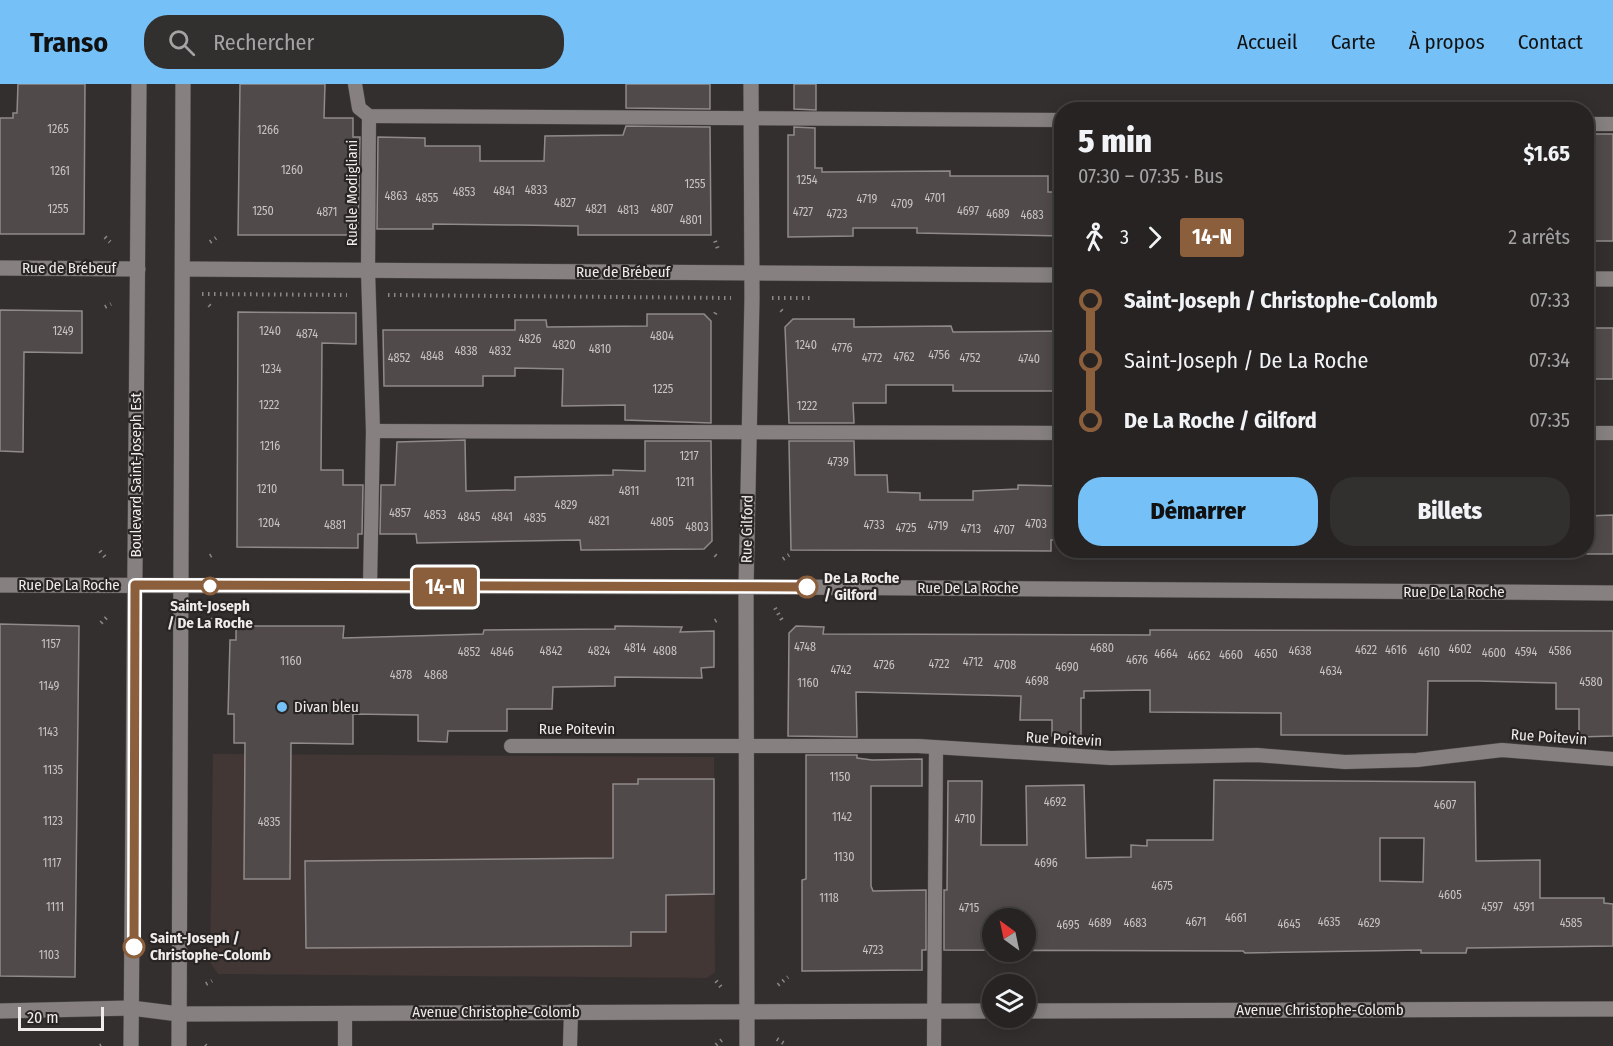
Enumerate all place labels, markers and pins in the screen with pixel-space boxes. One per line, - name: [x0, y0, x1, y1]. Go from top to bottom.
- place label: De La Roche / Gilford: [824, 569, 900, 604]
- marker: De La Roche / Gilford: [796, 576, 818, 598]
- marker: Saint-Joseph / De La Roche: [201, 577, 219, 595]
- place label: Saint-Joseph / De La Roche: [167, 597, 253, 632]
- place label: Divan bleu: [294, 698, 359, 716]
- marker: Divan bleu: [275, 700, 289, 714]
- place label: Saint-Joseph / Christophe-Colomb: [150, 929, 271, 964]
- marker: Saint-Joseph / Christophe-Colomb: [123, 936, 145, 958]

